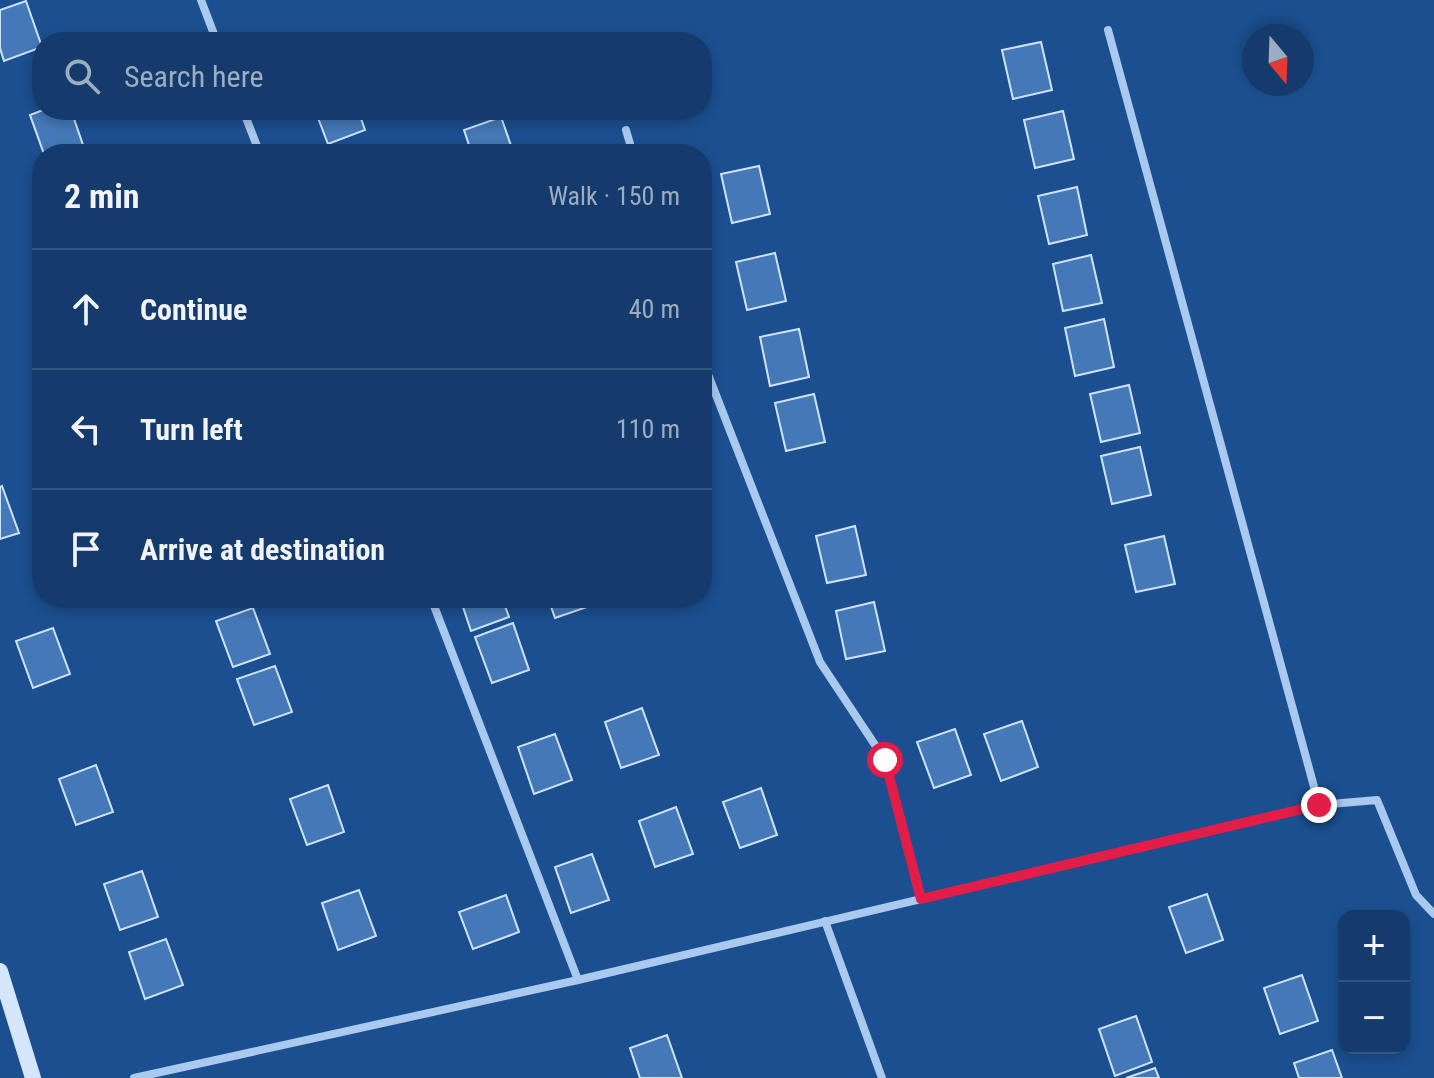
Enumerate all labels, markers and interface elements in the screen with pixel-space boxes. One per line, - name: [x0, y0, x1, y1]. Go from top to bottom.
- north arrow: [1242, 24, 1314, 96]
- search box: [32, 32, 712, 120]
- icon: search: [60, 54, 104, 98]
- text: Search here: [124, 59, 264, 94]
- text: 2 min: [64, 176, 140, 216]
- text: Walk · 150 m: [548, 181, 680, 211]
- icon: ahead: [64, 287, 108, 331]
- text: Continue: [140, 292, 247, 327]
- text: 40 m: [629, 294, 680, 324]
- icon: left: [64, 407, 108, 451]
- text: Turn left: [140, 412, 243, 447]
- text: 110 m: [616, 414, 680, 444]
- icon: arrive: [64, 527, 108, 571]
- text: Arrive at destination: [140, 532, 385, 567]
- route start: [867, 742, 903, 778]
- route end: [1301, 787, 1337, 823]
- map controls: [1338, 910, 1410, 1054]
- button: +: [1338, 910, 1410, 982]
- button: −: [1338, 982, 1410, 1054]

